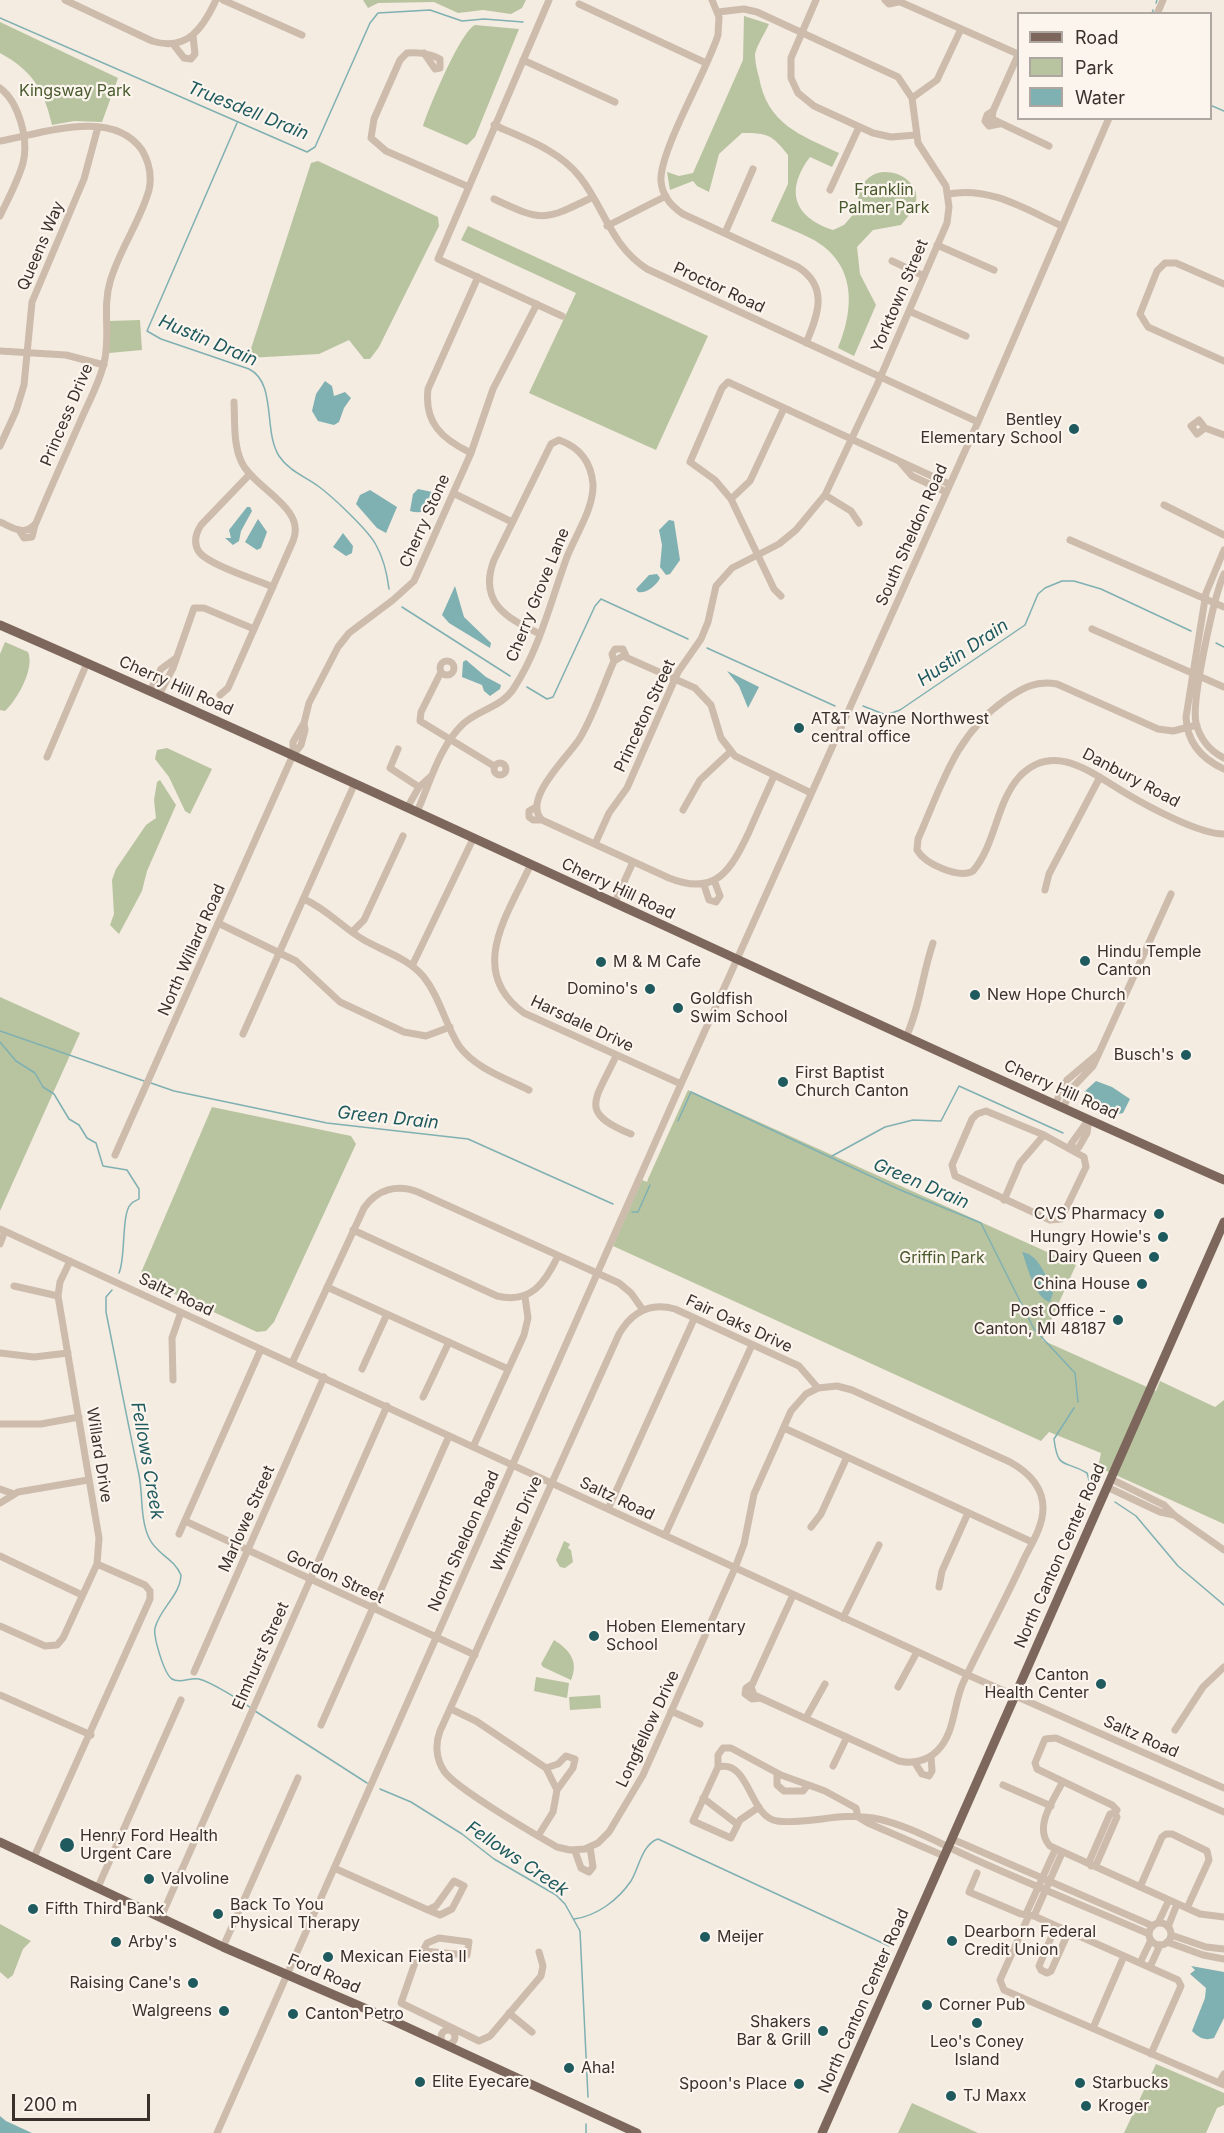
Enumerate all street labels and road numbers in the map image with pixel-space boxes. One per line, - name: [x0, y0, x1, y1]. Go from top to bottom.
- street label: Queens Way: [14, 198, 68, 294]
- street label: Yorktown Street: [868, 237, 932, 355]
- street label: Proctor Road: [670, 258, 768, 318]
- street label: Princess Drive: [37, 361, 97, 469]
- street label: South Sheldon Road: [872, 461, 952, 609]
- street label: Cherry Stone: [396, 471, 454, 571]
- street label: Cherry Grove Lane: [502, 525, 574, 665]
- street label: Cherry Hill Road: [116, 652, 236, 720]
- street label: Princeton Street: [611, 657, 679, 775]
- street label: Danbury Road: [1079, 744, 1183, 812]
- street label: Cherry Hill Road: [558, 854, 678, 924]
- street label: North Willard Road: [154, 881, 230, 1019]
- street label: Harsdale Drive: [527, 992, 637, 1056]
- street label: Cherry Hill Road: [1001, 1056, 1121, 1124]
- street label: Saltz Road: [135, 1269, 217, 1321]
- street label: Fair Oaks Drive: [683, 1291, 795, 1357]
- street label: Willard Drive: [82, 1406, 116, 1504]
- street label: North Canton Center Road: [1011, 1461, 1109, 1651]
- street label: Marlowe Street: [215, 1463, 279, 1575]
- street label: North Sheldon Road: [424, 1468, 504, 1614]
- street label: Whittier Drive: [487, 1473, 547, 1575]
- street label: Saltz Road: [576, 1473, 658, 1525]
- street label: Gordon Street: [283, 1546, 387, 1608]
- street label: Elmhurst Street: [229, 1599, 293, 1713]
- street label: Longfellow Drive: [612, 1667, 684, 1791]
- street label: Saltz Road: [1100, 1712, 1182, 1762]
- street label: North Canton Center Road: [815, 1906, 913, 2096]
- street label: Ford Road: [285, 1950, 363, 1998]

